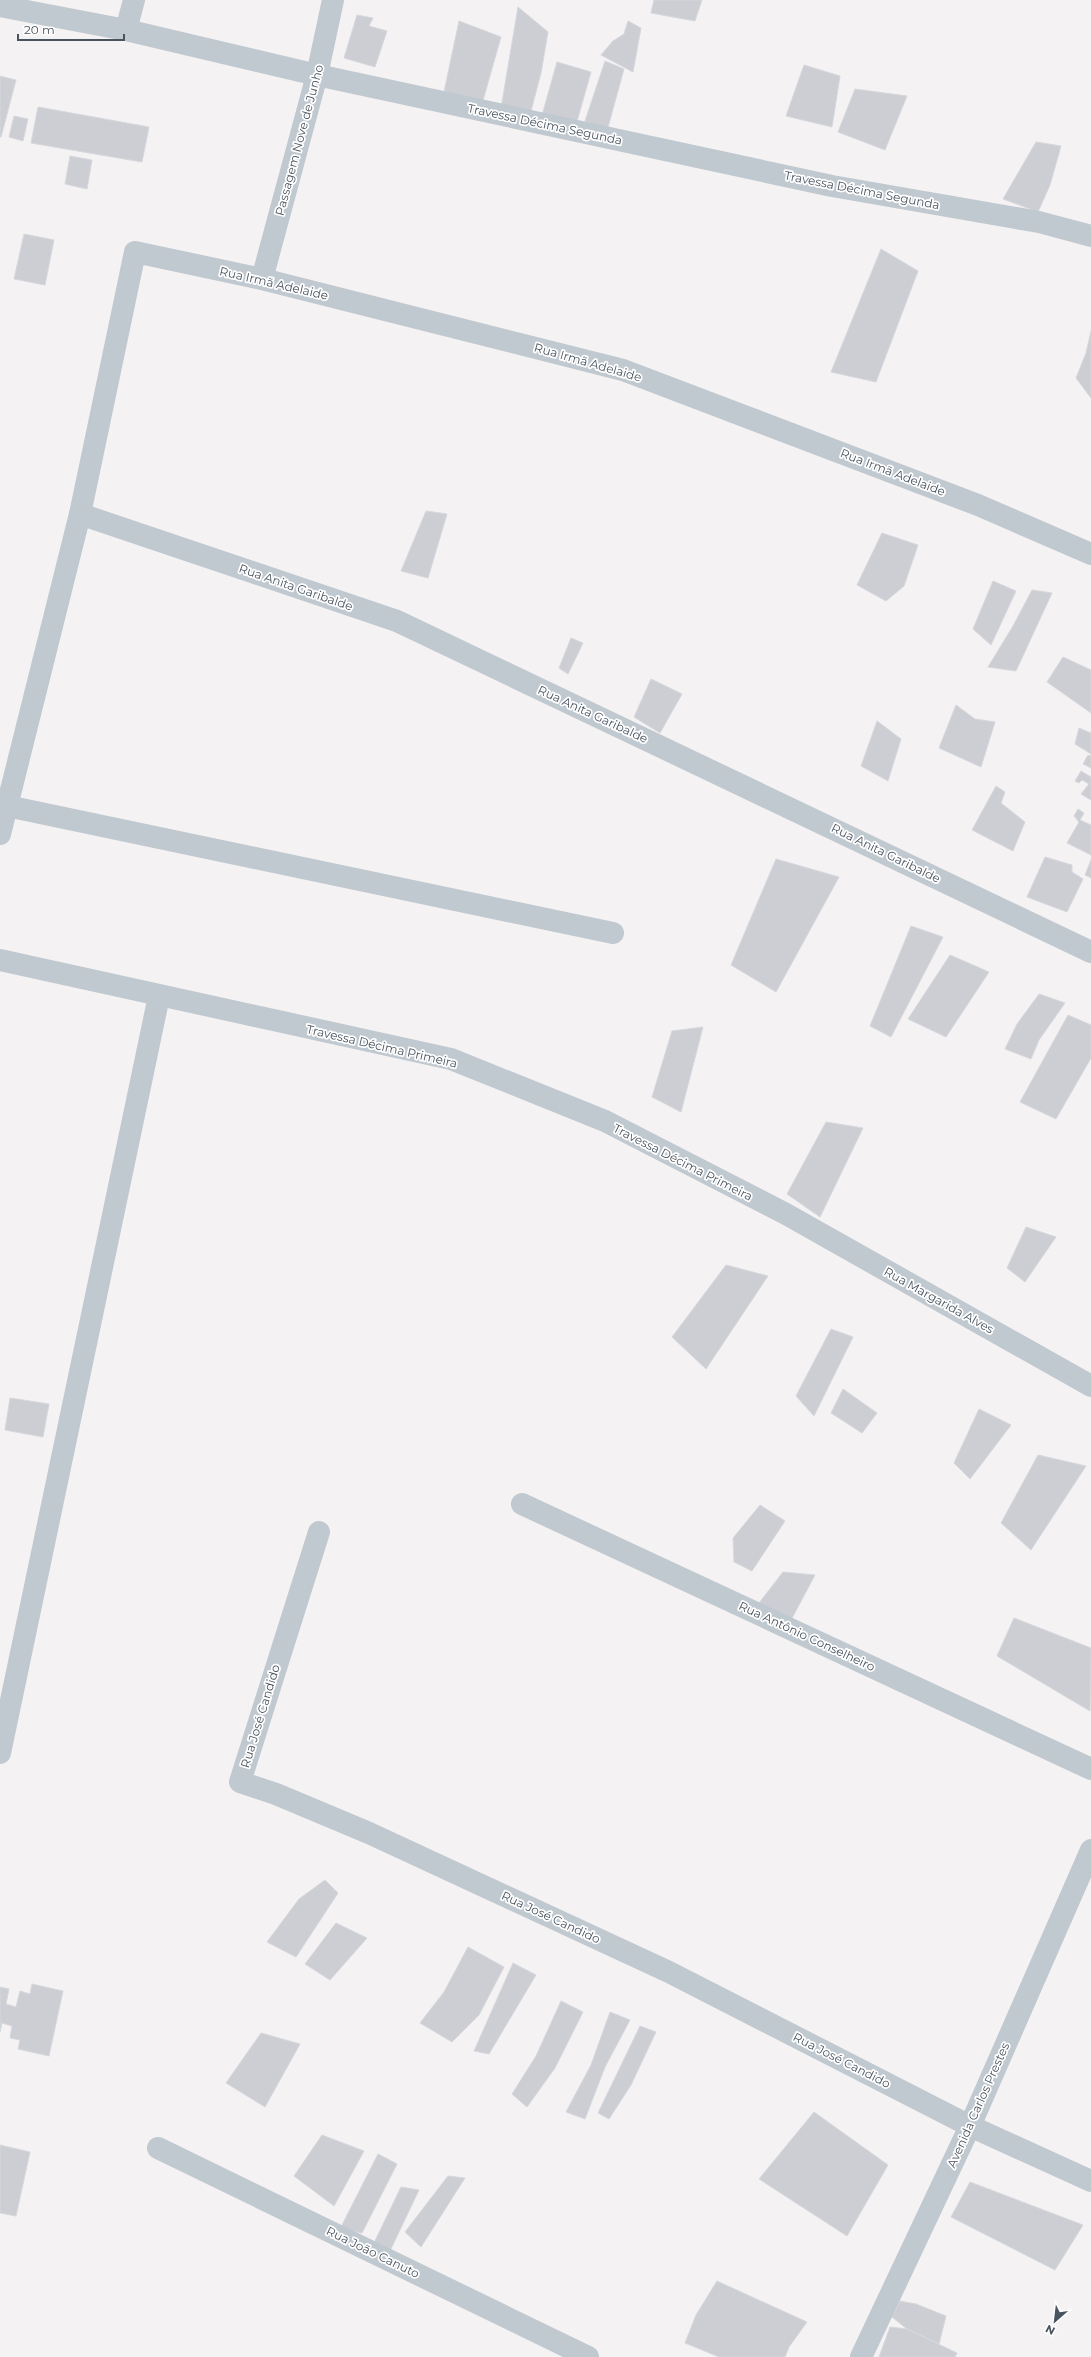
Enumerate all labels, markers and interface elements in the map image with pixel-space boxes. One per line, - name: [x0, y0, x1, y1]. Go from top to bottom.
- scale bar: [18, 16, 124, 42]
- text: 20 m: [24, 22, 55, 37]
- street label: Passagem Nove de Junho: [272, 63, 326, 217]
- street label: Travessa Décima Segunda: [466, 100, 624, 148]
- street label: Travessa Décima Segunda: [783, 168, 941, 212]
- street label: Rua Irmã Adelaide: [218, 263, 330, 303]
- street label: Rua Irmã Adelaide: [533, 339, 643, 385]
- street label: Rua Irmã Adelaide: [838, 445, 948, 499]
- street label: Rua Anita Garibalde: [237, 560, 355, 614]
- street label: Rua Anita Garibalde: [536, 682, 650, 746]
- street label: Rua Anita Garibalde: [829, 820, 943, 886]
- street label: Travessa Décima Primeira: [305, 1021, 459, 1071]
- street label: Travessa Décima Primeira: [611, 1120, 755, 1204]
- street label: Rua Margarida Alves: [882, 1264, 997, 1336]
- street label: Rua Antônio Conselheiro: [736, 1598, 878, 1674]
- street label: Rua José Candido: [237, 1662, 283, 1770]
- street label: Rua José Candido: [499, 1888, 603, 1946]
- street label: Rua José Candido: [791, 2029, 893, 2091]
- street label: Avenida Carlos Prestes: [944, 2040, 1012, 2170]
- street label: Rua João Canuto: [324, 2223, 422, 2281]
- north arrow: [1035, 2301, 1075, 2341]
- text: N: [1043, 2322, 1058, 2338]

